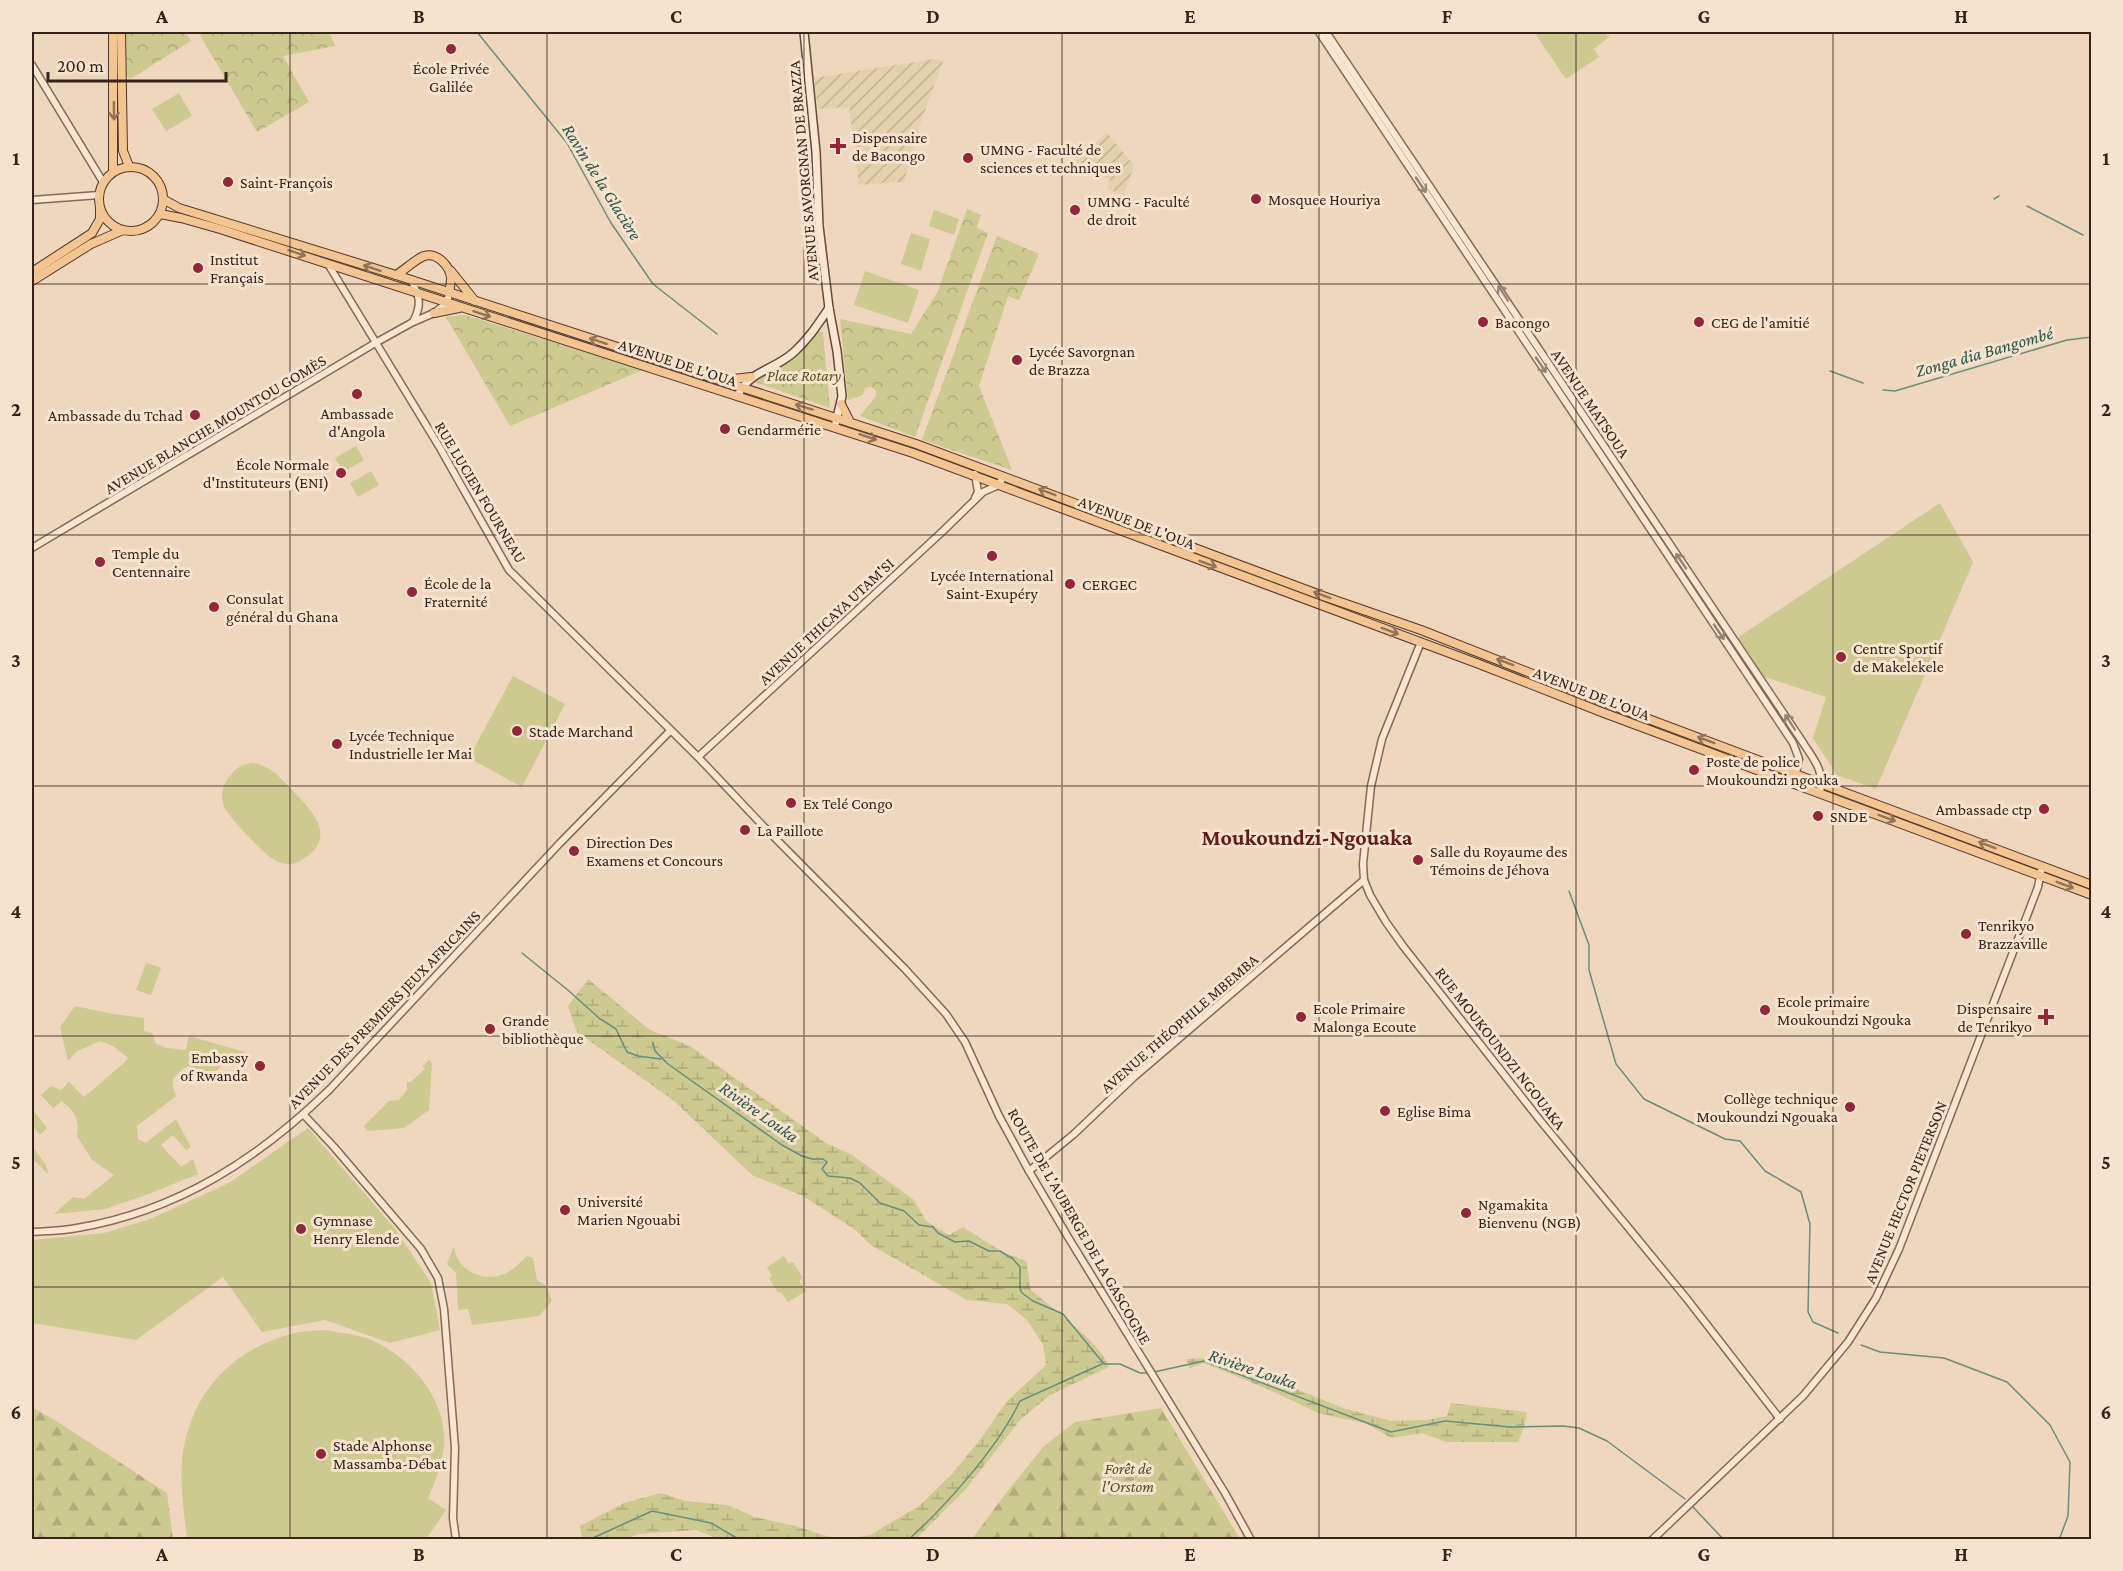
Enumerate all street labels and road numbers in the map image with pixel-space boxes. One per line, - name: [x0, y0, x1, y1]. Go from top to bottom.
- street label: AVENUE SAVORGNAN DE BRAZZA: [785, 59, 822, 282]
- street label: AVENUE DE L'OUA: [617, 335, 740, 390]
- street label: AVENUE MATSOUA: [1548, 346, 1634, 462]
- street label: AVENUE BLANCHE MOUNTOU GOMÈS: [102, 351, 329, 497]
- street label: RUE LUCIEN FOURNEAU: [432, 419, 530, 566]
- street label: AVENUE DE L'OUA: [1076, 492, 1198, 553]
- street label: AVENUE THICAYA UTAM'SI: [756, 554, 897, 688]
- street label: AVENUE DE L'OUA: [1531, 663, 1653, 724]
- street label: AVENUE DES PREMIERS JEUX AFRICAINS: [285, 907, 484, 1112]
- street label: AVENUE THÉOPHILE MBEMBA: [1097, 950, 1262, 1096]
- street label: RUE MOUKOUNDZI NGOUAKA: [1432, 964, 1570, 1133]
- street label: AVENUE HECTOR PIETERSON: [1861, 1098, 1950, 1286]
- street label: ROUTE DE L'AUBERGE DE LA GASCOGNE: [1005, 1105, 1155, 1348]

